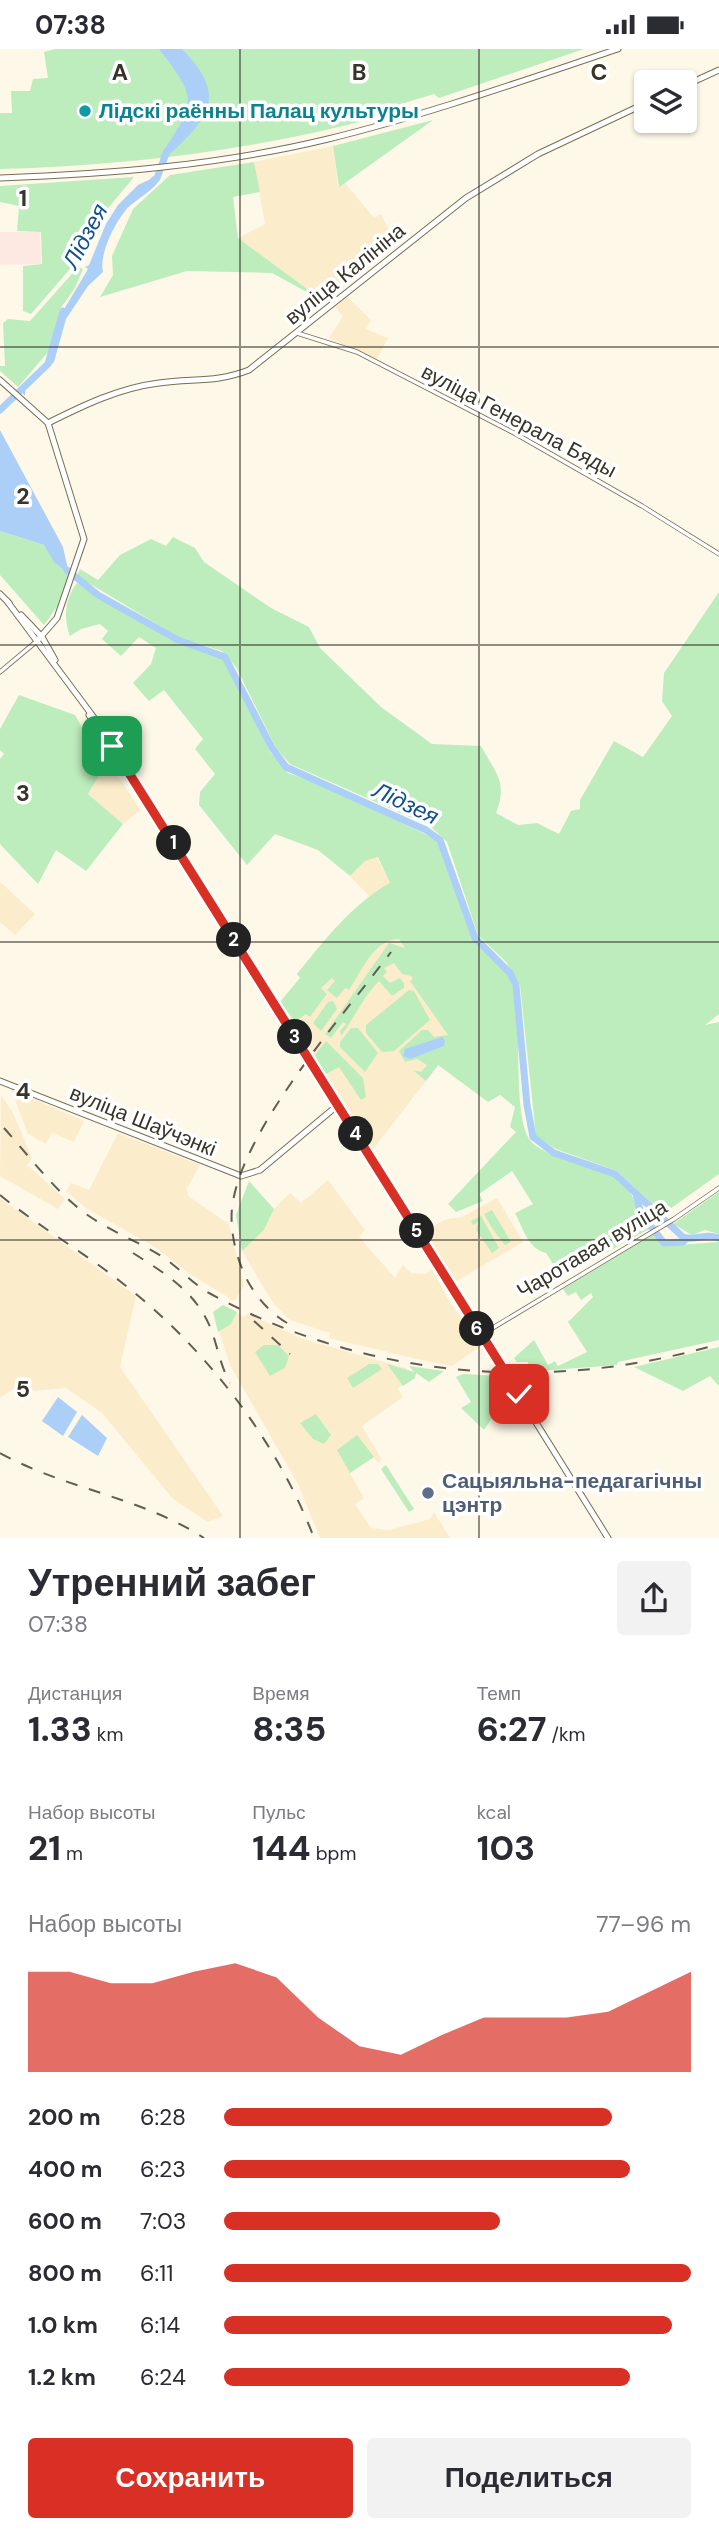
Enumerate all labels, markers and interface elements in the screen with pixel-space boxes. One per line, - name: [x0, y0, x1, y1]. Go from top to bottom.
- text: 07:38: [35, 8, 106, 42]
- text: A: [112, 57, 128, 87]
- text: B: [352, 57, 366, 87]
- text: C: [591, 57, 607, 87]
- map controls: [634, 70, 697, 133]
- button: layers: [634, 70, 697, 133]
- place label: Лідскі раённы Палац культуры: [99, 97, 419, 125]
- marker: Лідскі раённы Палац культуры: [77, 103, 93, 119]
- text: 1: [19, 183, 27, 213]
- water label: Лідзея: [55, 198, 114, 275]
- street label: вуліца Калініна: [279, 217, 411, 331]
- street label: вуліца Генерала Бяды: [417, 358, 621, 484]
- text: 2: [16, 481, 30, 511]
- pin: [82, 716, 142, 776]
- icon: arrive: [93, 727, 131, 765]
- water label: Лідзея: [367, 774, 444, 831]
- text: 3: [16, 778, 30, 808]
- pin: 1: [156, 825, 192, 861]
- text: 1: [170, 830, 177, 855]
- pin: 2: [216, 923, 252, 957]
- text: 2: [228, 927, 239, 952]
- pin: 3: [278, 1019, 312, 1055]
- text: 3: [289, 1024, 300, 1049]
- text: 4: [16, 1076, 31, 1106]
- street label: вуліца Шаўчэнкі: [66, 1079, 220, 1163]
- pin: 4: [338, 1117, 374, 1151]
- text: 4: [349, 1121, 362, 1146]
- street label: Чаротавая вуліца: [512, 1193, 673, 1305]
- pin: 5: [400, 1213, 434, 1249]
- text: 5: [411, 1218, 422, 1243]
- pin: 6: [460, 1311, 494, 1347]
- text: 6: [470, 1316, 483, 1341]
- pin: [489, 1364, 549, 1424]
- text: 5: [16, 1374, 30, 1404]
- icon: check: [500, 1375, 538, 1413]
- place label: Сацыяльна-педагагічны цэнтр: [442, 1467, 702, 1519]
- marker: Сацыяльна-педагагічны цэнтр: [420, 1485, 436, 1501]
- text: Утренний забег: [28, 1558, 316, 1608]
- button: share: [617, 1561, 691, 1635]
- text: 07:38: [28, 1609, 88, 1639]
- text: Дистанция: [28, 1681, 122, 1706]
- text: Время: [252, 1681, 310, 1706]
- text: Темп: [477, 1681, 521, 1706]
- text: 1.33: [28, 1706, 92, 1752]
- text: 8:35: [252, 1706, 326, 1752]
- text: 6:27: [477, 1706, 546, 1752]
- text: km: [92, 1722, 123, 1747]
- text: /km: [546, 1722, 586, 1747]
- text: Набор высоты: [28, 1800, 155, 1825]
- text: Пульс: [252, 1800, 306, 1825]
- text: kcal: [477, 1800, 511, 1825]
- text: 21: [28, 1825, 61, 1871]
- text: 144: [252, 1825, 311, 1871]
- text: 103: [477, 1825, 535, 1871]
- text: m: [61, 1841, 83, 1866]
- text: bpm: [311, 1841, 356, 1866]
- text: Набор высоты: [28, 1909, 182, 1939]
- text: 77–96 m: [596, 1909, 691, 1939]
- text: 200 m: [28, 2102, 101, 2132]
- text: 6:28: [140, 2102, 186, 2132]
- text: 400 m: [28, 2154, 102, 2184]
- text: 6:23: [140, 2154, 186, 2184]
- text: 600 m: [28, 2206, 102, 2236]
- text: 7:03: [140, 2206, 186, 2236]
- text: 800 m: [28, 2258, 102, 2288]
- text: 6:11: [140, 2258, 173, 2288]
- text: 1.0 km: [28, 2310, 98, 2340]
- text: 6:14: [140, 2310, 180, 2340]
- text: 1.2 km: [28, 2362, 96, 2392]
- text: 6:24: [140, 2362, 186, 2392]
- button: Сохранить: [28, 2438, 353, 2518]
- button: Поделиться: [367, 2438, 691, 2518]

